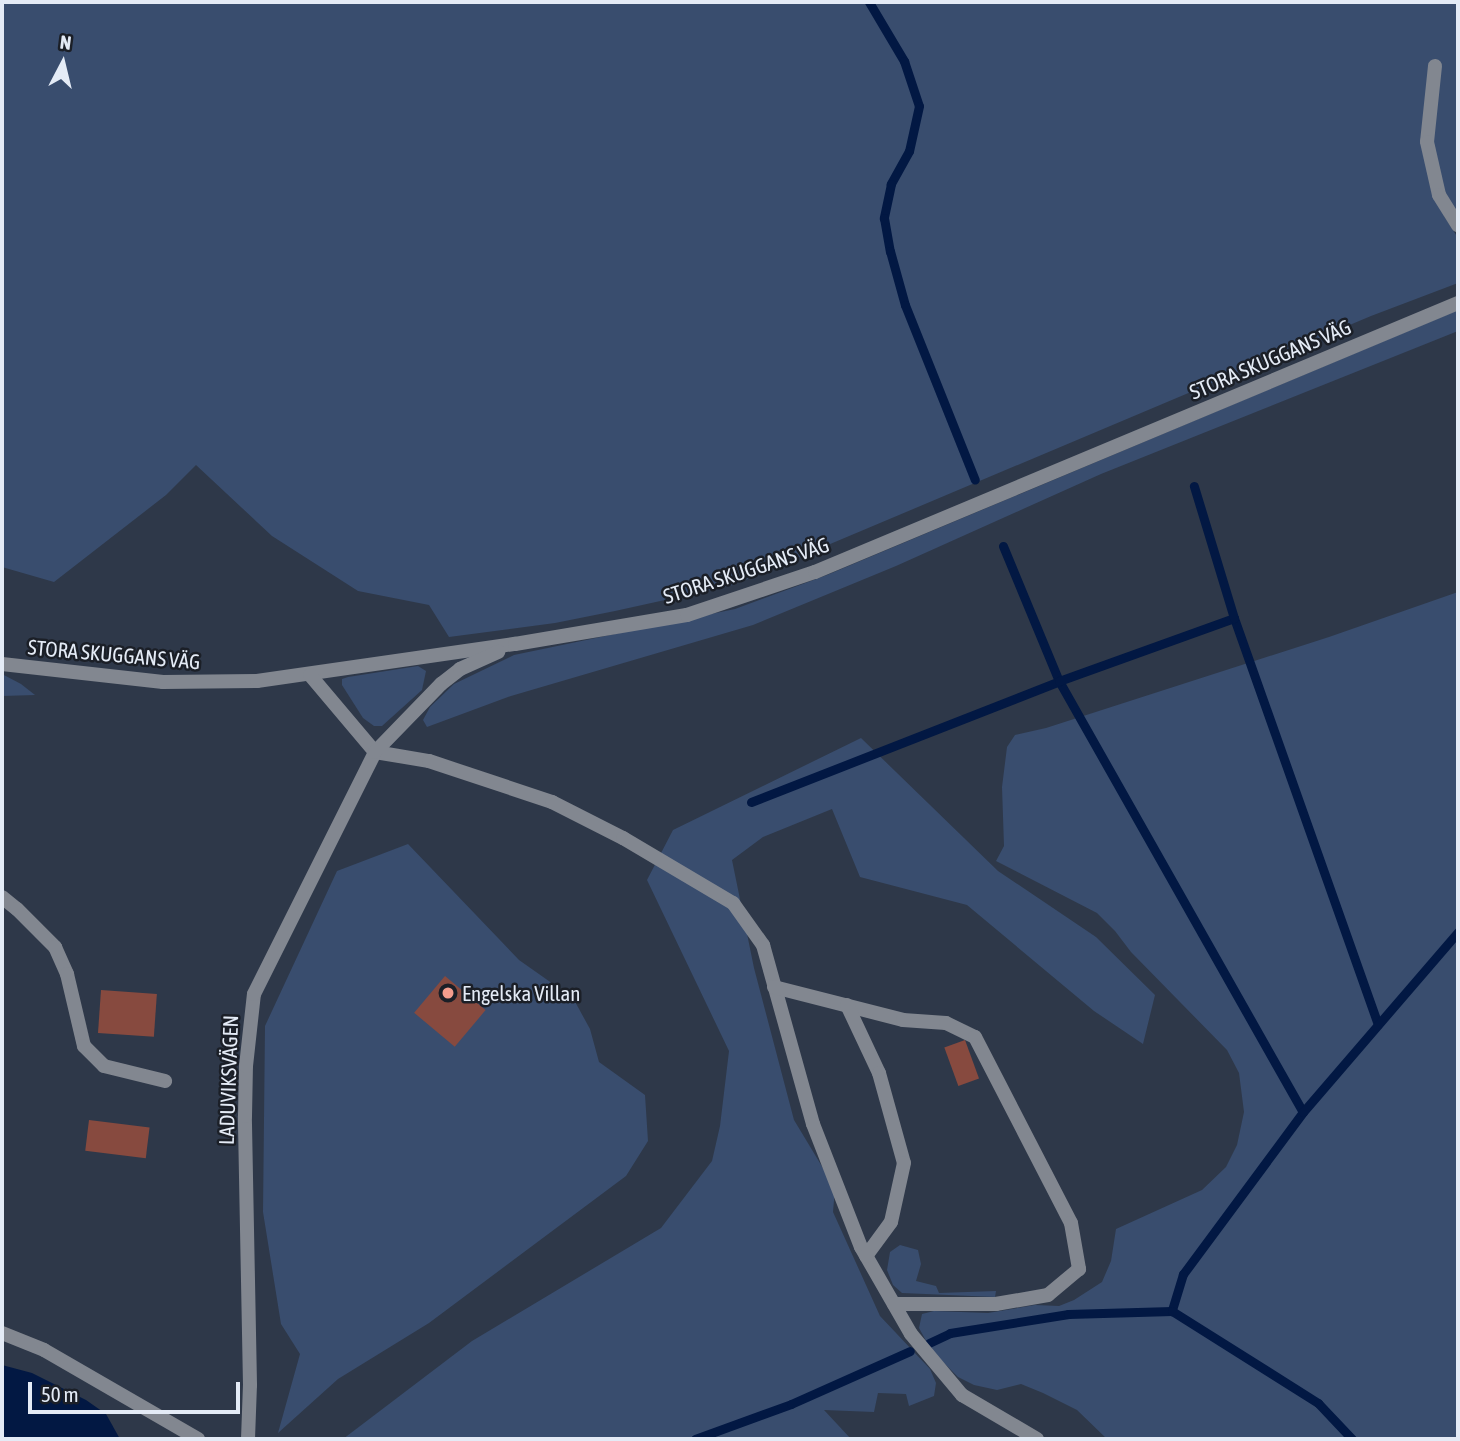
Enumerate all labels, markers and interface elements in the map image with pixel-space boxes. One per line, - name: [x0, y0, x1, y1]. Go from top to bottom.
- north arrow: [28, 28, 98, 98]
- text: N: [59, 31, 72, 54]
- street label: STORA SKUGGANS VÄG: [1185, 314, 1355, 404]
- street label: STORA SKUGGANS VÄG: [660, 531, 832, 609]
- street label: STORA SKUGGANS VÄG: [27, 634, 201, 674]
- place label: Engelska Villan: [462, 980, 580, 1006]
- marker: Engelska Villan: [440, 985, 456, 1001]
- street label: LADUVIKSVÄGEN: [213, 1015, 243, 1145]
- scale bar: [32, 1368, 243, 1412]
- text: 50 m: [41, 1382, 79, 1406]

